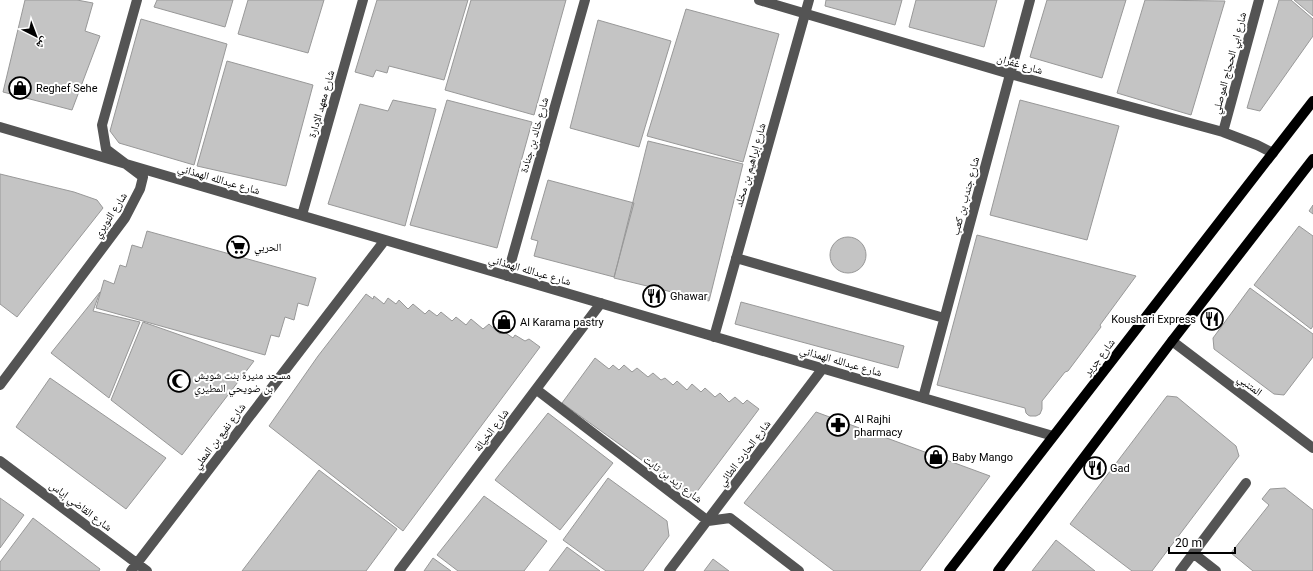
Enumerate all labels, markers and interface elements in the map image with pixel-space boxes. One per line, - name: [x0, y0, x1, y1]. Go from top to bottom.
- street label: شارع ابي الحجاج الموصلي: [1210, 11, 1251, 116]
- north arrow: [16, 16, 56, 56]
- text: ش: [33, 34, 51, 52]
- street label: شارع غفران: [995, 52, 1044, 77]
- street label: شارع معهد الإدارة: [306, 69, 337, 139]
- shop icon: Reghef Sehe: [7, 75, 33, 101]
- place label: Reghef Sehe: [36, 82, 98, 95]
- street label: شارع خالد بن جنادة: [517, 96, 551, 174]
- street label: شارع إبراهيم بن مخلد: [732, 122, 770, 209]
- street label: شارع جندب بن كعب: [949, 156, 982, 237]
- street label: شارع عبدالله الهمذاني: [176, 162, 262, 199]
- street label: شارع النويري: [91, 190, 132, 242]
- supermarket icon: الحربي: [225, 234, 251, 260]
- place label: الحربي: [254, 241, 281, 256]
- street label: شارع عبدالله الهمذاني: [487, 253, 573, 290]
- restaurant icon: Ghawar: [641, 283, 667, 309]
- place label: Ghawar: [670, 290, 708, 303]
- restaurant icon: Koushari Express: [1199, 306, 1225, 332]
- shop icon: Al Karama pastry: [491, 309, 517, 335]
- place label: Koushari Express: [1111, 313, 1196, 326]
- place label: Al Karama pastry: [520, 316, 605, 329]
- street label: شارع جرير: [1080, 336, 1118, 379]
- street label: شارع عبدالله الهمذاني: [798, 344, 884, 381]
- mosque icon: مسجد منيرة بنت شويش بن ضويحي المطيري: [166, 368, 192, 394]
- place label: مسجد منيرة بنت شويش بن ضويحي المطيري: [194, 369, 291, 397]
- street label: المتنبي: [1234, 372, 1265, 400]
- street label: شارع نفيع بن المعلي: [190, 401, 250, 473]
- street label: شارع الخيالة: [471, 406, 512, 454]
- pharmacy icon: Al Rajhi pharmacy: [825, 412, 851, 438]
- place label: Al Rajhi pharmacy: [854, 413, 903, 439]
- street label: شارع الحارث الطائي: [715, 418, 775, 490]
- shop icon: Baby Mango: [923, 444, 949, 470]
- place label: Baby Mango: [952, 451, 1013, 464]
- street label: شارع زيد بن ثابت: [641, 453, 705, 506]
- restaurant icon: Gad: [1082, 455, 1108, 481]
- place label: Gad: [1110, 462, 1130, 475]
- street label: شارع القاضي إياس: [46, 479, 115, 536]
- scale bar: [1169, 529, 1235, 555]
- text: 20 m: [1175, 536, 1202, 550]

